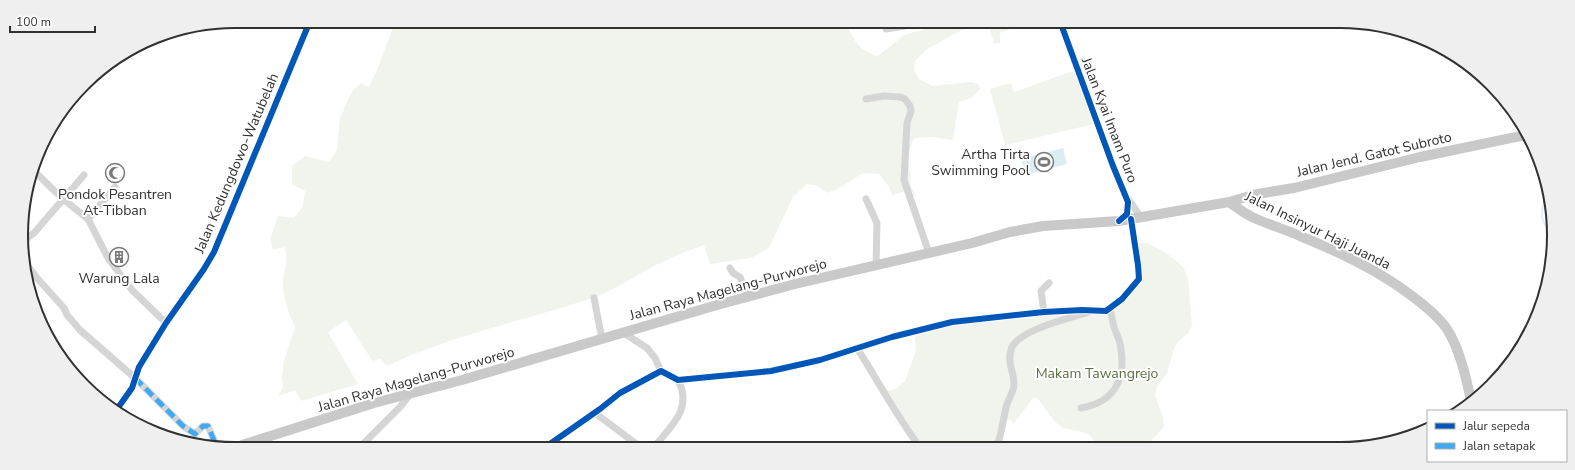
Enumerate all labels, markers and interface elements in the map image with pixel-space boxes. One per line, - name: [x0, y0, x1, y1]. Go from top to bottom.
- scale bar: [10, 8, 95, 34]
- text: 100 m: [16, 14, 51, 30]
- street label: Jalan Kyai Imam Puro: [1077, 54, 1142, 186]
- street label: Jalan Kedungdowo-Watubelah: [189, 70, 283, 257]
- street label: Jalan Jend. Gatot Subroto: [1294, 127, 1454, 182]
- place label: Artha Tirta Swimming Pool: [931, 145, 1031, 180]
- sports icon: Artha Tirta Swimming Pool: [1033, 151, 1055, 173]
- mosque icon: Pondok Pesantren At-Tibban: [104, 162, 126, 184]
- place label: Pondok Pesantren At-Tibban: [58, 185, 172, 220]
- street label: Jalan Insinyur Haji Juanda: [1241, 186, 1394, 274]
- building icon: Warung Lala: [108, 246, 130, 268]
- street label: Jalan Raya Magelang-Purworejo: [626, 254, 829, 325]
- place label: Warung Lala: [78, 269, 160, 288]
- street label: Jalan Raya Magelang-Purworejo: [315, 342, 517, 417]
- park label: Makam Tawangrejo: [1036, 364, 1159, 383]
- legend: [1427, 410, 1567, 462]
- text: Jalur sepeda: [1462, 418, 1530, 434]
- text: Jalan setapak: [1462, 438, 1536, 454]

